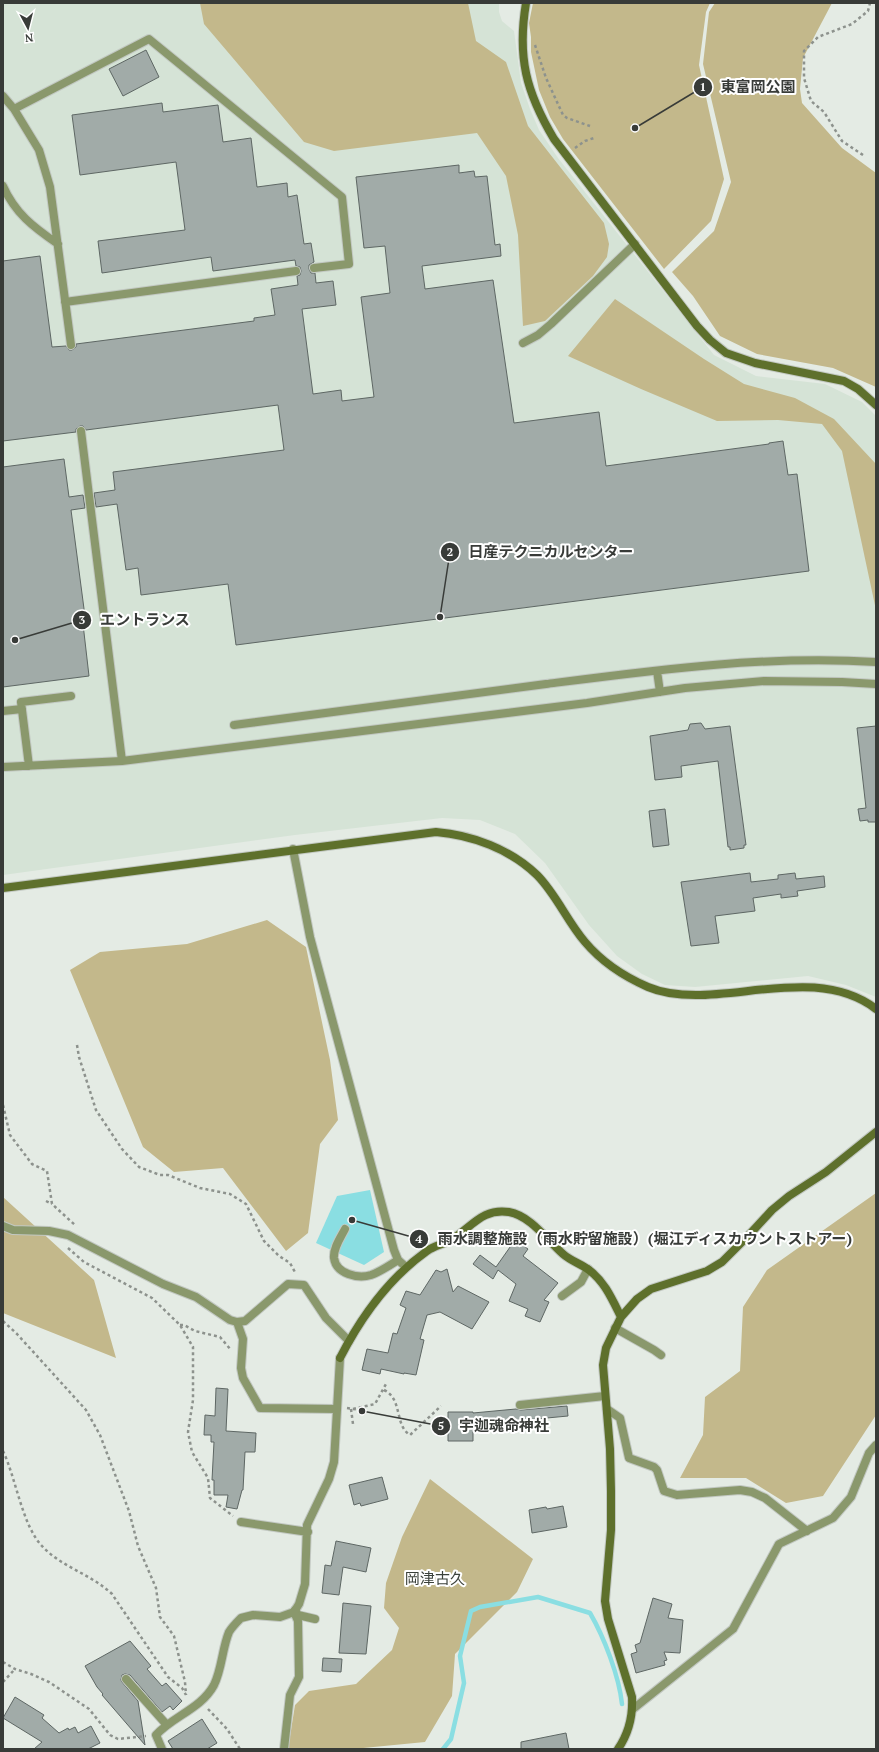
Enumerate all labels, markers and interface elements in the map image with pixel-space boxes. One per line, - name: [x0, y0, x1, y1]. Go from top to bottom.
- north arrow: [8, 8, 48, 48]
- text: N: [24, 30, 34, 45]
- callout: 東富岡公園: [693, 74, 804, 101]
- text: 東富岡公園: [720, 76, 796, 96]
- text: 1: [700, 79, 706, 94]
- callout: 日産テクニカルセンター: [440, 539, 641, 566]
- text: 日産テクニカルセンター: [468, 541, 634, 561]
- text: 2: [447, 544, 454, 559]
- callout: エントランス: [72, 607, 198, 634]
- text: エントランス: [100, 609, 190, 629]
- text: 3: [79, 612, 86, 627]
- callout: 雨水調整施設（雨水貯留施設）(堀江ディスカウントストアー): [409, 1225, 860, 1252]
- text: 雨水調整施設（雨水貯留施設）(堀江ディスカウントストアー): [438, 1228, 852, 1248]
- text: 4: [416, 1231, 423, 1246]
- callout: 宇迦魂命神社: [431, 1413, 557, 1440]
- text: 宇迦魂命神社: [459, 1415, 549, 1435]
- text: 5: [438, 1418, 444, 1433]
- district label: 岡津古久: [405, 1568, 465, 1588]

